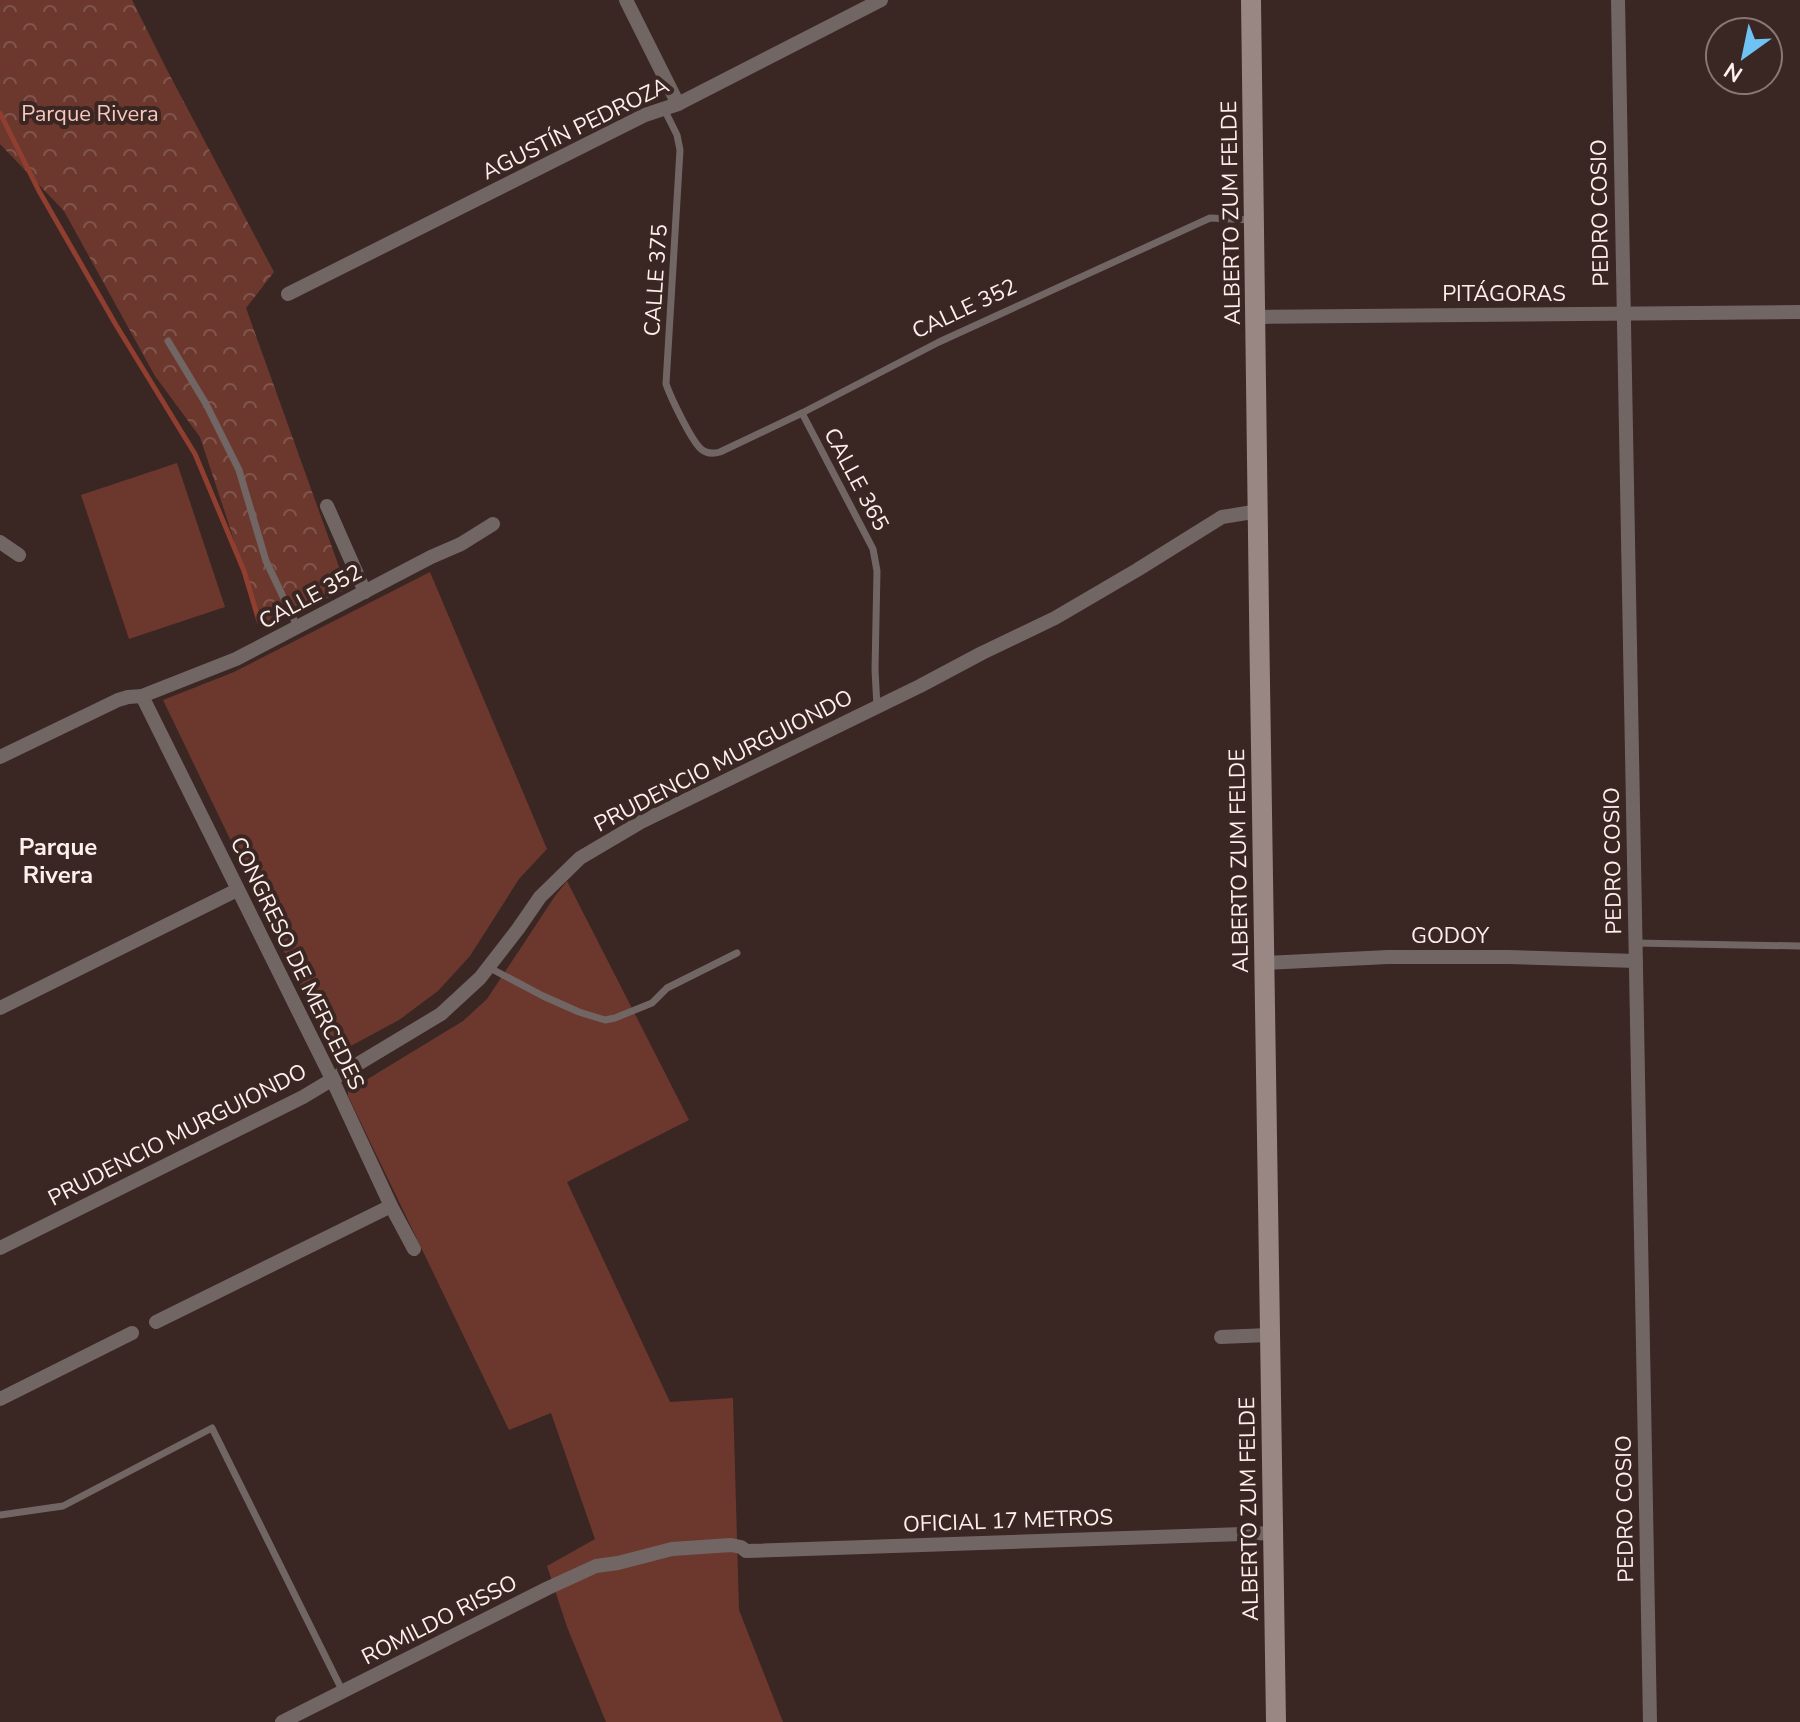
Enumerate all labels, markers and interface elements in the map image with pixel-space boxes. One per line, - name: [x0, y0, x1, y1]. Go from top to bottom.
- north arrow: [1704, 16, 1784, 96]
- text: N: [1719, 55, 1749, 89]
- street label: AGUSTÍN PEDROZA: [477, 71, 674, 187]
- park label: Parque Rivera: [21, 99, 159, 129]
- street label: ALBERTO ZUM FELDE: [1214, 101, 1248, 325]
- street label: PEDRO COSIO: [1584, 139, 1616, 287]
- street label: CALLE 375: [637, 223, 675, 337]
- street label: CALLE 352: [907, 272, 1022, 346]
- street label: PITÁGORAS: [1442, 279, 1566, 309]
- street label: CALLE 365: [816, 423, 896, 536]
- street label: CALLE 352: [254, 557, 367, 637]
- street label: PRUDENCIO MURGUIONDO: [589, 682, 858, 839]
- street label: ALBERTO ZUM FELDE: [1222, 749, 1256, 973]
- street label: PEDRO COSIO: [1597, 787, 1629, 935]
- district label: Parque Rivera: [19, 831, 97, 891]
- street label: CONGRESO DE MERCEDES: [223, 832, 372, 1095]
- street label: GODOY: [1411, 921, 1490, 951]
- street label: PRUDENCIO MURGUIONDO: [43, 1056, 312, 1213]
- street label: ALBERTO ZUM FELDE: [1232, 1397, 1266, 1621]
- street label: PEDRO COSIO: [1609, 1435, 1641, 1583]
- street label: OFICIAL 17 METROS: [902, 1502, 1114, 1540]
- street label: ROMILDO RISSO: [356, 1568, 522, 1672]

